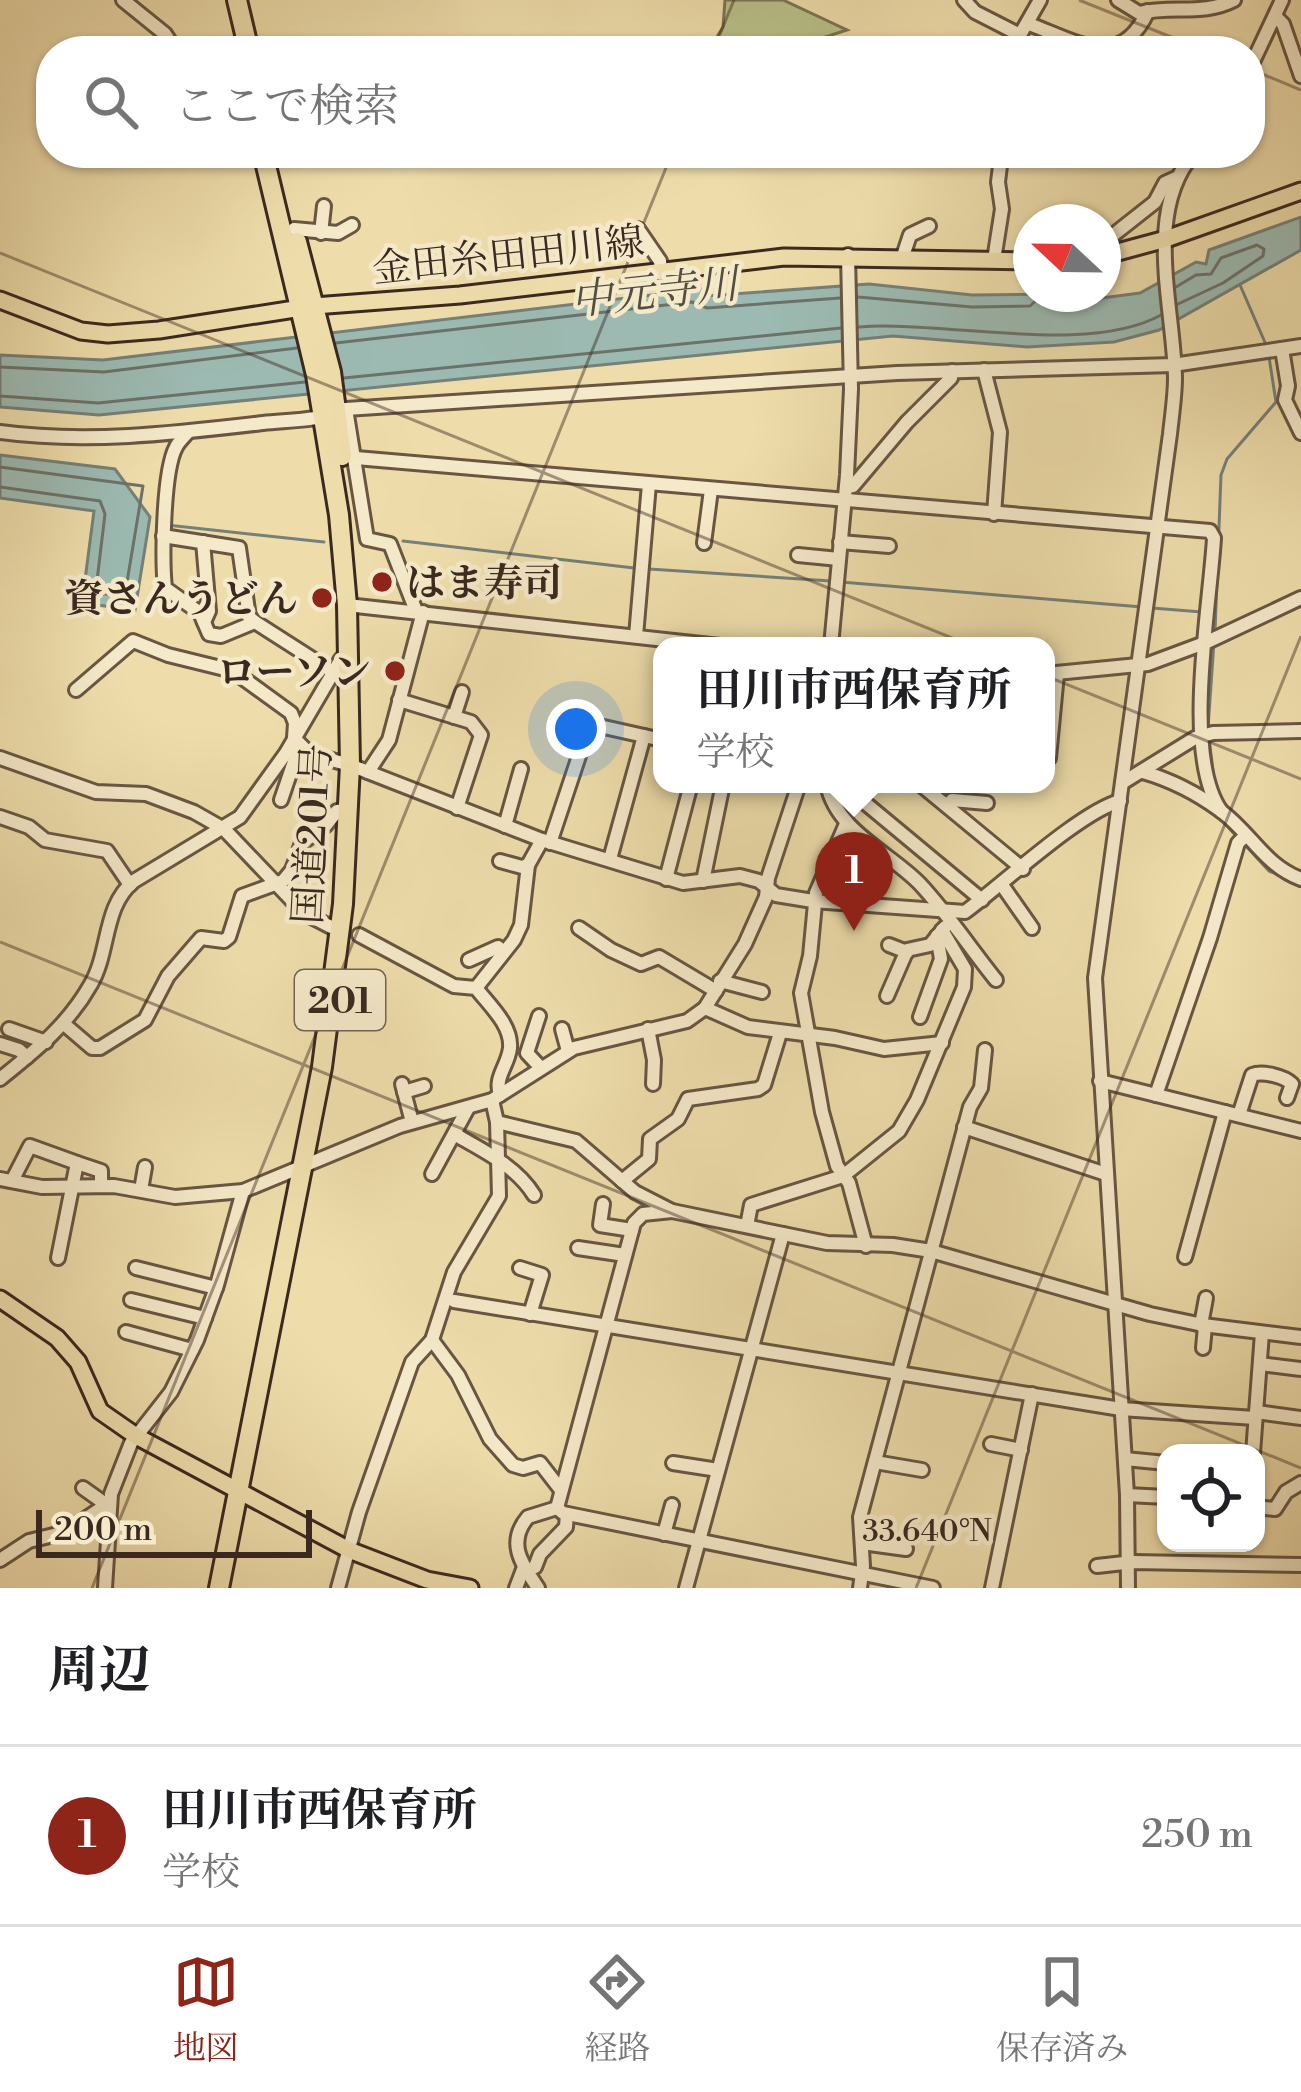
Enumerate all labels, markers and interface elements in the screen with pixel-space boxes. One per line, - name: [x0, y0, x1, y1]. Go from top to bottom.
- search box: [36, 36, 1265, 168]
- icon: search: [78, 69, 144, 135]
- text: ここで検索: [174, 79, 399, 136]
- north arrow: [1013, 204, 1121, 312]
- street label: 金田糸田田川線: [370, 218, 647, 295]
- water label: 中元寺川: [568, 258, 745, 329]
- place label: はま寿司: [406, 560, 562, 609]
- marker: はま寿司: [369, 569, 395, 595]
- place label: 資さんうどん: [64, 576, 298, 625]
- marker: 資さんうどん: [309, 585, 335, 611]
- popup: [653, 637, 1055, 793]
- place label: ローソン: [217, 649, 371, 698]
- marker: ローソン: [382, 658, 408, 684]
- text: 田川市西保育所: [696, 663, 1012, 720]
- your location: [546, 699, 606, 759]
- text: 学校: [696, 729, 775, 778]
- street label: 国道201号: [284, 743, 343, 926]
- pin: 1: [815, 832, 893, 931]
- road number: 201: [295, 970, 385, 1030]
- map controls: [1157, 1444, 1265, 1552]
- button: locate: [1157, 1444, 1265, 1552]
- scale bar: [36, 1504, 312, 1557]
- text: 200 m: [54, 1510, 152, 1551]
- text: 33.640°N: [862, 1513, 992, 1551]
- text: 周辺: [48, 1640, 150, 1704]
- text: 田川市西保育所: [162, 1783, 477, 1840]
- text: 1: [78, 1811, 96, 1860]
- text: 250 m: [1141, 1811, 1253, 1860]
- text: 学校: [162, 1849, 240, 1898]
- tab: 地図: [173, 1949, 239, 2070]
- tab: 経路: [584, 1949, 650, 2070]
- tab: 保存済み: [996, 1949, 1128, 2070]

